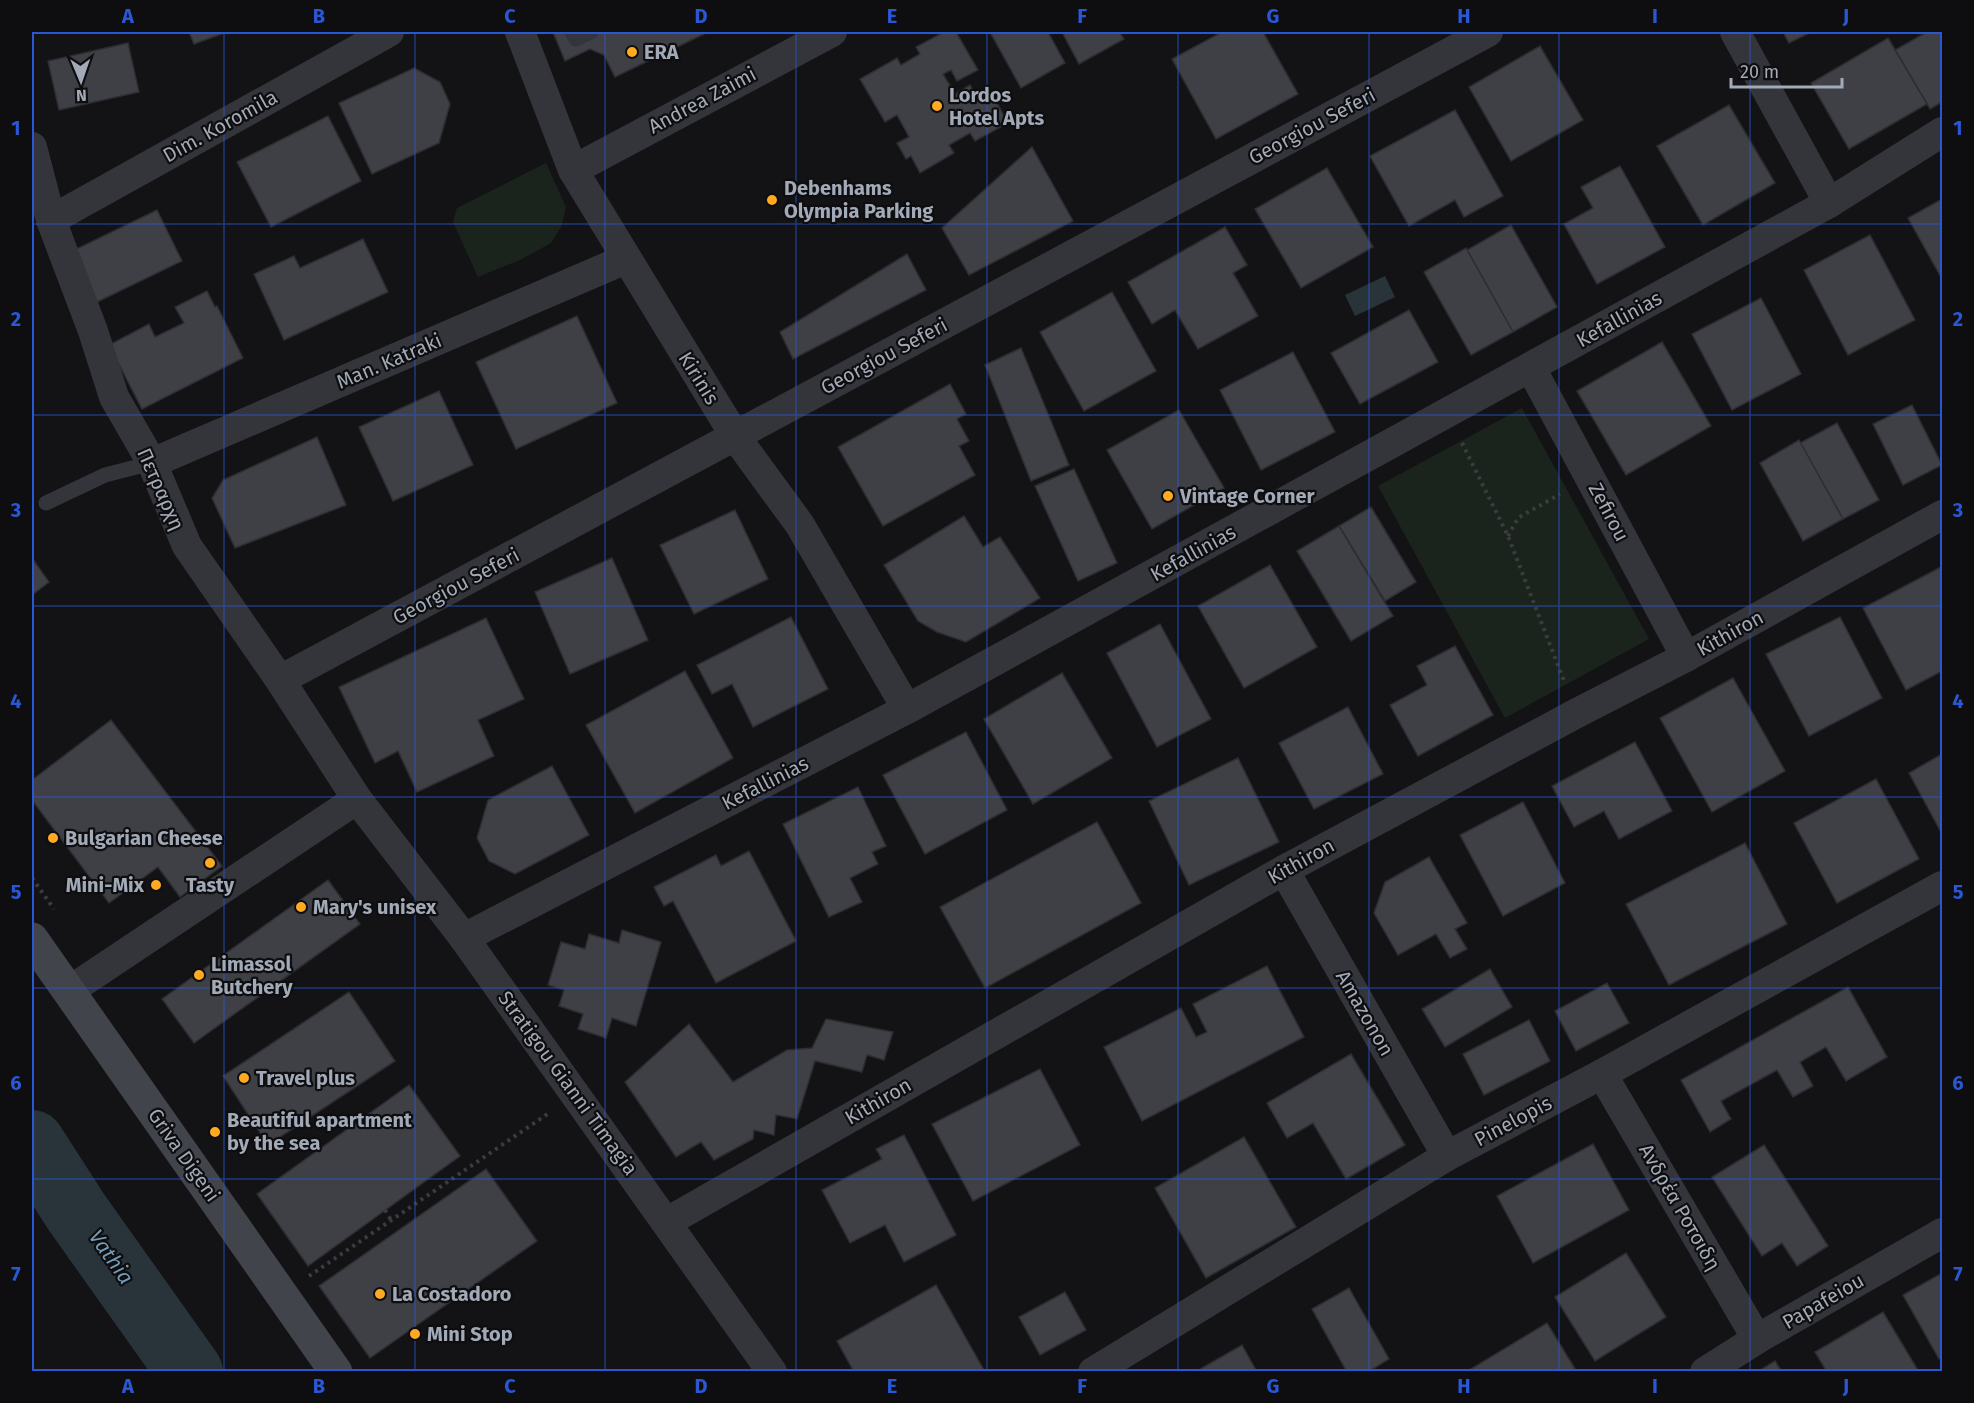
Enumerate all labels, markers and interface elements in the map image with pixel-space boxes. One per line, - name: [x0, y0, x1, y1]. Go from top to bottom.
- text: A: [121, 4, 135, 28]
- text: B: [313, 4, 325, 28]
- text: C: [504, 4, 516, 28]
- text: D: [694, 4, 708, 28]
- text: E: [887, 4, 897, 28]
- text: F: [1077, 4, 1087, 28]
- text: G: [1267, 4, 1279, 28]
- text: H: [1457, 4, 1471, 28]
- text: I: [1652, 4, 1658, 28]
- text: J: [1842, 4, 1849, 28]
- place label: ERA: [644, 40, 680, 64]
- marker: ERA: [625, 45, 639, 59]
- north arrow: [51, 51, 111, 111]
- scale bar: [1731, 51, 1842, 89]
- text: 20 m: [1740, 61, 1779, 83]
- street label: Andrea Zaimi: [644, 62, 760, 138]
- place label: Lordos Hotel Apts: [949, 83, 1045, 130]
- street label: Georgiou Seferi: [1245, 83, 1379, 169]
- street label: Dim. Koromila: [159, 85, 281, 167]
- text: N: [76, 86, 87, 105]
- marker: Lordos Hotel Apts: [930, 99, 944, 113]
- text: 1: [11, 116, 21, 140]
- text: 1: [1953, 116, 1963, 140]
- place label: Debenhams Olympia Parking: [784, 176, 934, 223]
- marker: Debenhams Olympia Parking: [765, 193, 779, 207]
- street label: Kefallinias: [1572, 286, 1666, 352]
- text: 2: [11, 307, 21, 331]
- text: 2: [1953, 307, 1963, 331]
- street label: Georgiou Seferi: [817, 313, 951, 399]
- street label: Man. Katraki: [333, 328, 445, 394]
- street label: Kirinis: [674, 347, 724, 409]
- street label: Πετραρχη: [132, 444, 190, 534]
- street label: Zefirou: [1584, 479, 1634, 545]
- place label: Vintage Corner: [1179, 484, 1316, 508]
- marker: Vintage Corner: [1161, 489, 1175, 503]
- text: 3: [10, 498, 21, 522]
- text: 3: [1952, 498, 1963, 522]
- street label: Kefallinias: [1146, 520, 1240, 586]
- street label: Georgiou Seferi: [389, 543, 523, 629]
- street label: Kithiron: [1692, 605, 1768, 661]
- text: 4: [10, 689, 22, 713]
- text: 4: [1952, 689, 1964, 713]
- street label: Kefallinias: [718, 751, 812, 815]
- place label: Bulgarian Cheese: [65, 826, 223, 850]
- marker: Bulgarian Cheese: [46, 831, 60, 845]
- street label: Kithiron: [1263, 833, 1339, 889]
- marker: Tasty: [203, 856, 217, 870]
- place label: Mini-Mix: [66, 873, 145, 897]
- place label: Tasty: [186, 873, 235, 897]
- marker: Mini-Mix: [149, 878, 163, 892]
- text: 5: [11, 880, 22, 904]
- text: 5: [1953, 880, 1964, 904]
- place label: Mary's unisex: [313, 895, 437, 919]
- marker: Mary's unisex: [294, 900, 308, 914]
- place label: Limassol Butchery: [211, 952, 293, 999]
- street label: Amazonon: [1331, 966, 1399, 1060]
- marker: Limassol Butchery: [192, 968, 206, 982]
- street label: Stratigou Gianni Timagia: [493, 986, 643, 1180]
- place label: Travel plus: [256, 1066, 355, 1090]
- text: 6: [10, 1071, 22, 1095]
- marker: Travel plus: [237, 1071, 251, 1085]
- text: 6: [1952, 1071, 1964, 1095]
- street label: Kithiron: [841, 1072, 915, 1130]
- street label: Pinelopis: [1470, 1091, 1556, 1151]
- street label: Griva Digeni: [143, 1104, 225, 1206]
- place label: Beautiful apartment by the sea: [227, 1108, 412, 1155]
- marker: Beautiful apartment by the sea: [208, 1125, 222, 1139]
- street label: Ανδρέα Ροτσιδη: [1634, 1140, 1726, 1274]
- water label: Vathia: [83, 1225, 139, 1289]
- text: 7: [11, 1262, 21, 1286]
- text: 7: [1953, 1262, 1963, 1286]
- street label: Papafeiou: [1778, 1268, 1868, 1334]
- place label: La Costadoro: [392, 1282, 512, 1306]
- marker: La Costadoro: [373, 1287, 387, 1301]
- place label: Mini Stop: [427, 1322, 513, 1346]
- marker: Mini Stop: [408, 1327, 422, 1341]
- text: A: [121, 1374, 135, 1398]
- text: B: [313, 1374, 325, 1398]
- text: C: [504, 1374, 516, 1398]
- text: D: [694, 1374, 708, 1398]
- text: E: [887, 1374, 897, 1398]
- text: F: [1077, 1374, 1087, 1398]
- text: G: [1267, 1374, 1279, 1398]
- text: H: [1457, 1374, 1471, 1398]
- text: I: [1652, 1374, 1658, 1398]
- text: J: [1842, 1374, 1849, 1398]

